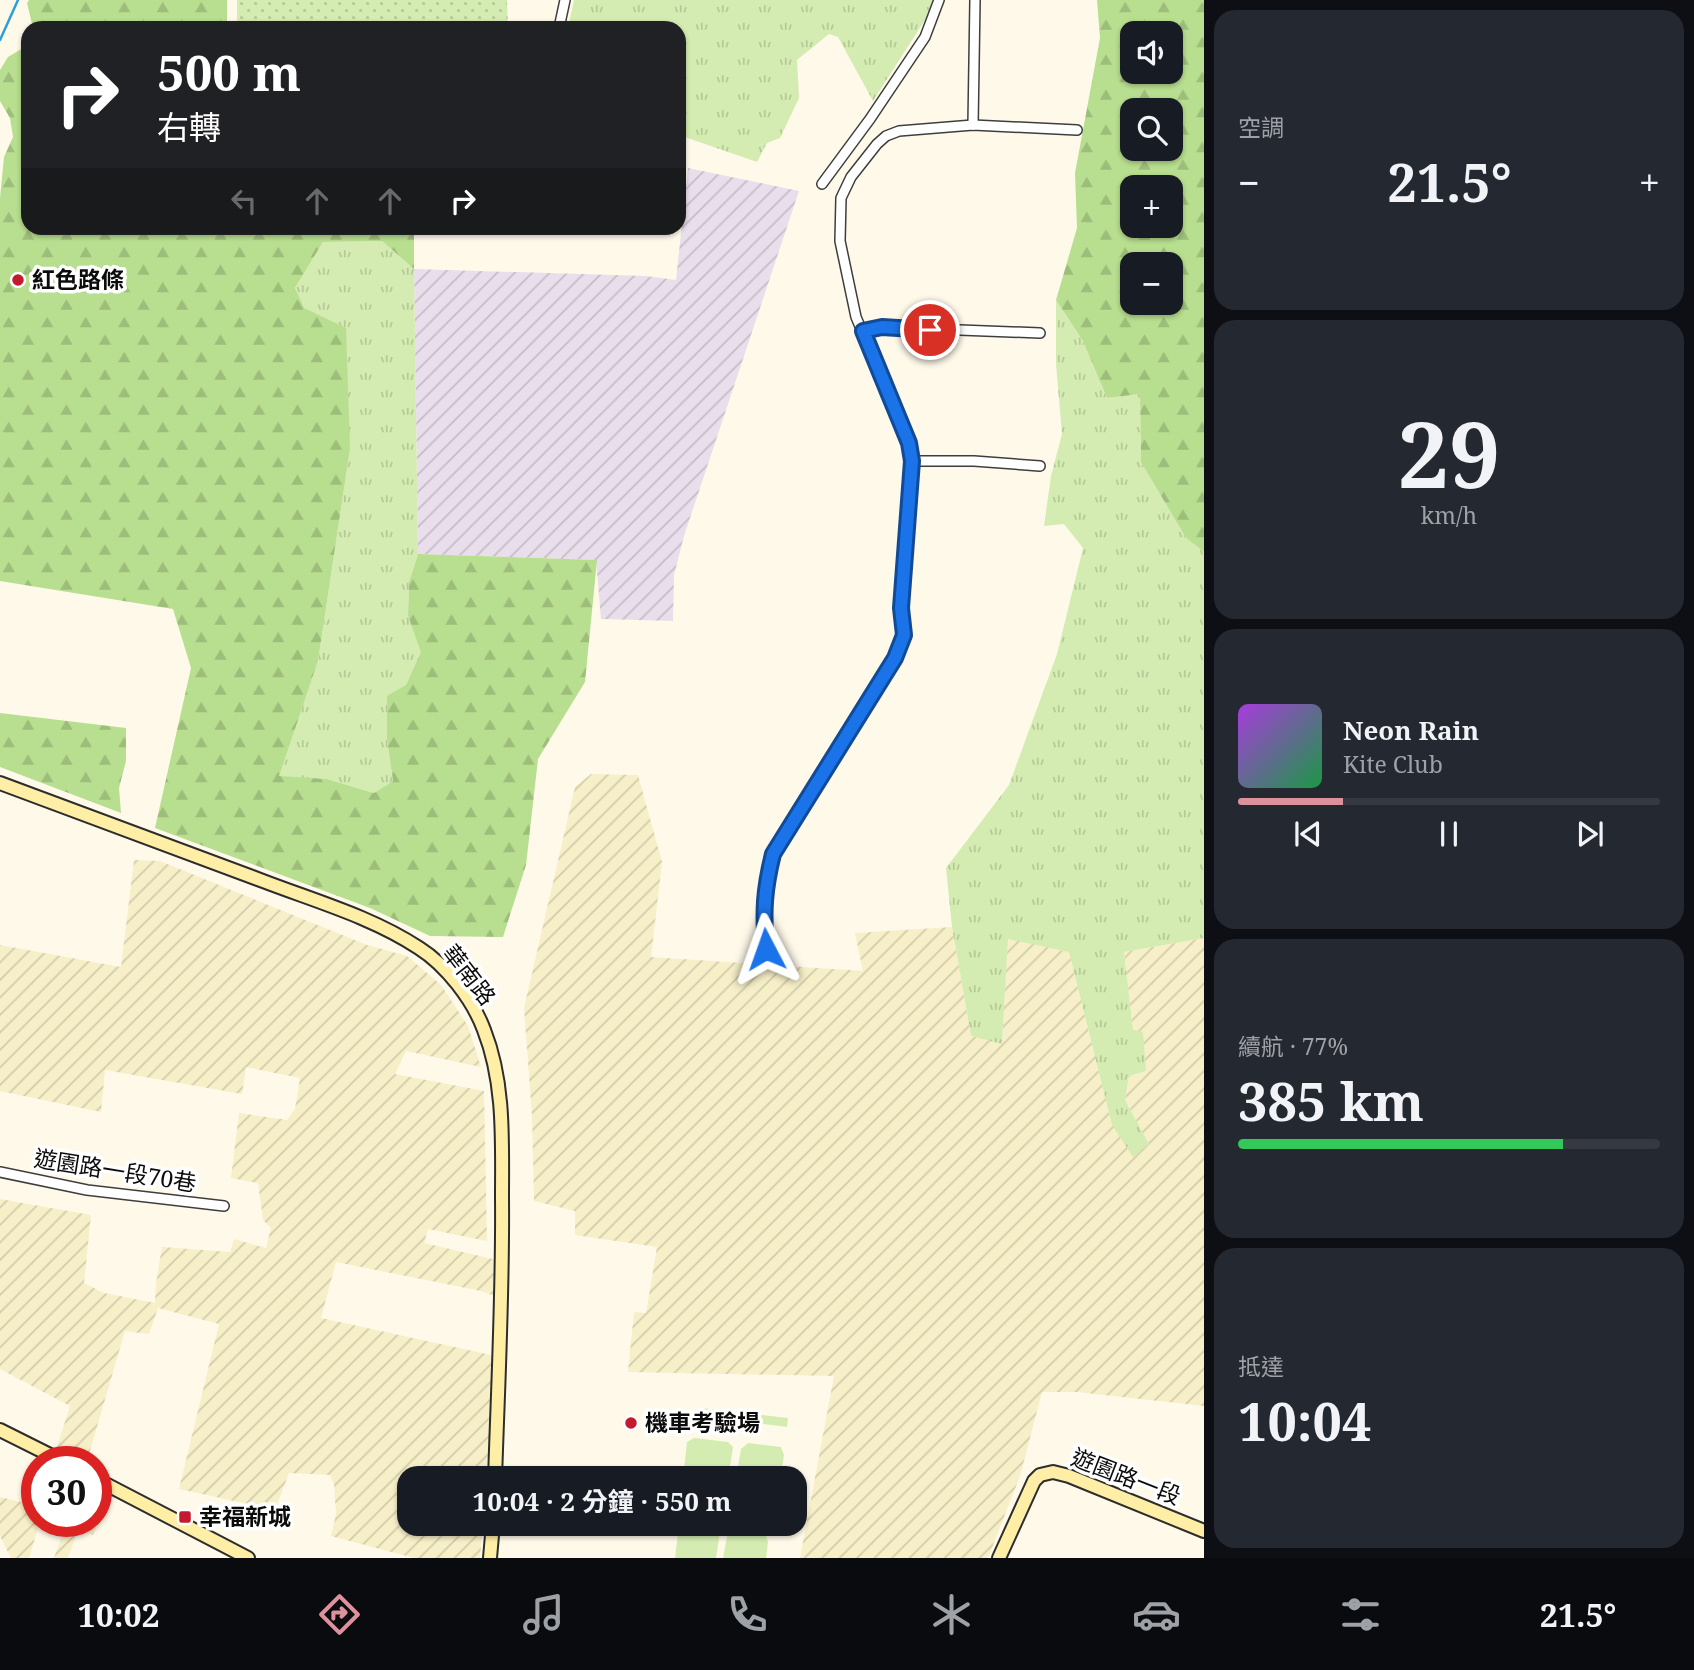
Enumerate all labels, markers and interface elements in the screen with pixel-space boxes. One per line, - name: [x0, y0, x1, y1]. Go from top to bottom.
- map controls: [1120, 21, 1183, 315]
- button: sound: [1120, 21, 1183, 84]
- text: 500 m: [157, 39, 301, 105]
- icon: right: [42, 49, 133, 140]
- button: search: [1120, 98, 1183, 161]
- text: 右轉: [157, 105, 221, 148]
- text: 空調: [1238, 111, 1284, 143]
- text: 21.5°: [1387, 146, 1512, 217]
- text: −: [1238, 156, 1260, 208]
- text: +: [1639, 156, 1660, 208]
- button: +: [1120, 175, 1183, 238]
- icon: left: [225, 182, 263, 220]
- icon: ahead: [298, 182, 336, 220]
- icon: ahead: [371, 182, 409, 220]
- icon: right: [444, 182, 482, 220]
- button: −: [1120, 252, 1183, 315]
- place label: 紅色路條: [32, 263, 124, 295]
- marker: 紅色路條: [10, 272, 26, 288]
- pin: [900, 300, 960, 360]
- icon: arrive: [911, 311, 949, 349]
- text: 29: [1398, 391, 1500, 515]
- text: km/h: [1421, 499, 1477, 531]
- text: Neon Rain: [1343, 712, 1479, 748]
- text: Kite Club: [1343, 748, 1443, 780]
- icon: previous: [1289, 815, 1327, 853]
- icon: pause: [1430, 815, 1468, 853]
- icon: next: [1571, 815, 1609, 853]
- position arrow: [729, 912, 803, 986]
- street label: 華南路: [436, 937, 504, 1011]
- text: 續航 · 77%: [1238, 1030, 1348, 1062]
- text: 385 km: [1238, 1065, 1424, 1136]
- street label: 遊園路一段70巷: [32, 1141, 199, 1199]
- text: 抵達: [1238, 1350, 1284, 1382]
- text: 10:04: [1238, 1385, 1371, 1456]
- place label: 機車考驗場: [645, 1406, 760, 1438]
- marker: 機車考驗場: [623, 1415, 639, 1431]
- street label: 遊園路一段: [1067, 1441, 1186, 1512]
- speed limit sign: 30: [21, 1446, 112, 1537]
- text: 10:04 · 2 分鐘 · 550 m: [473, 1483, 731, 1519]
- place label: 幸福新城: [199, 1500, 291, 1532]
- marker: 幸福新城: [177, 1509, 193, 1525]
- icon: directions: [315, 1590, 364, 1639]
- icon: music: [519, 1590, 568, 1639]
- icon: phone: [723, 1590, 772, 1639]
- icon: climate: [927, 1590, 976, 1639]
- icon: car: [1132, 1590, 1181, 1639]
- icon: filters: [1336, 1590, 1385, 1639]
- text: 10:02: [78, 1593, 160, 1636]
- text: 21.5°: [1540, 1593, 1616, 1636]

